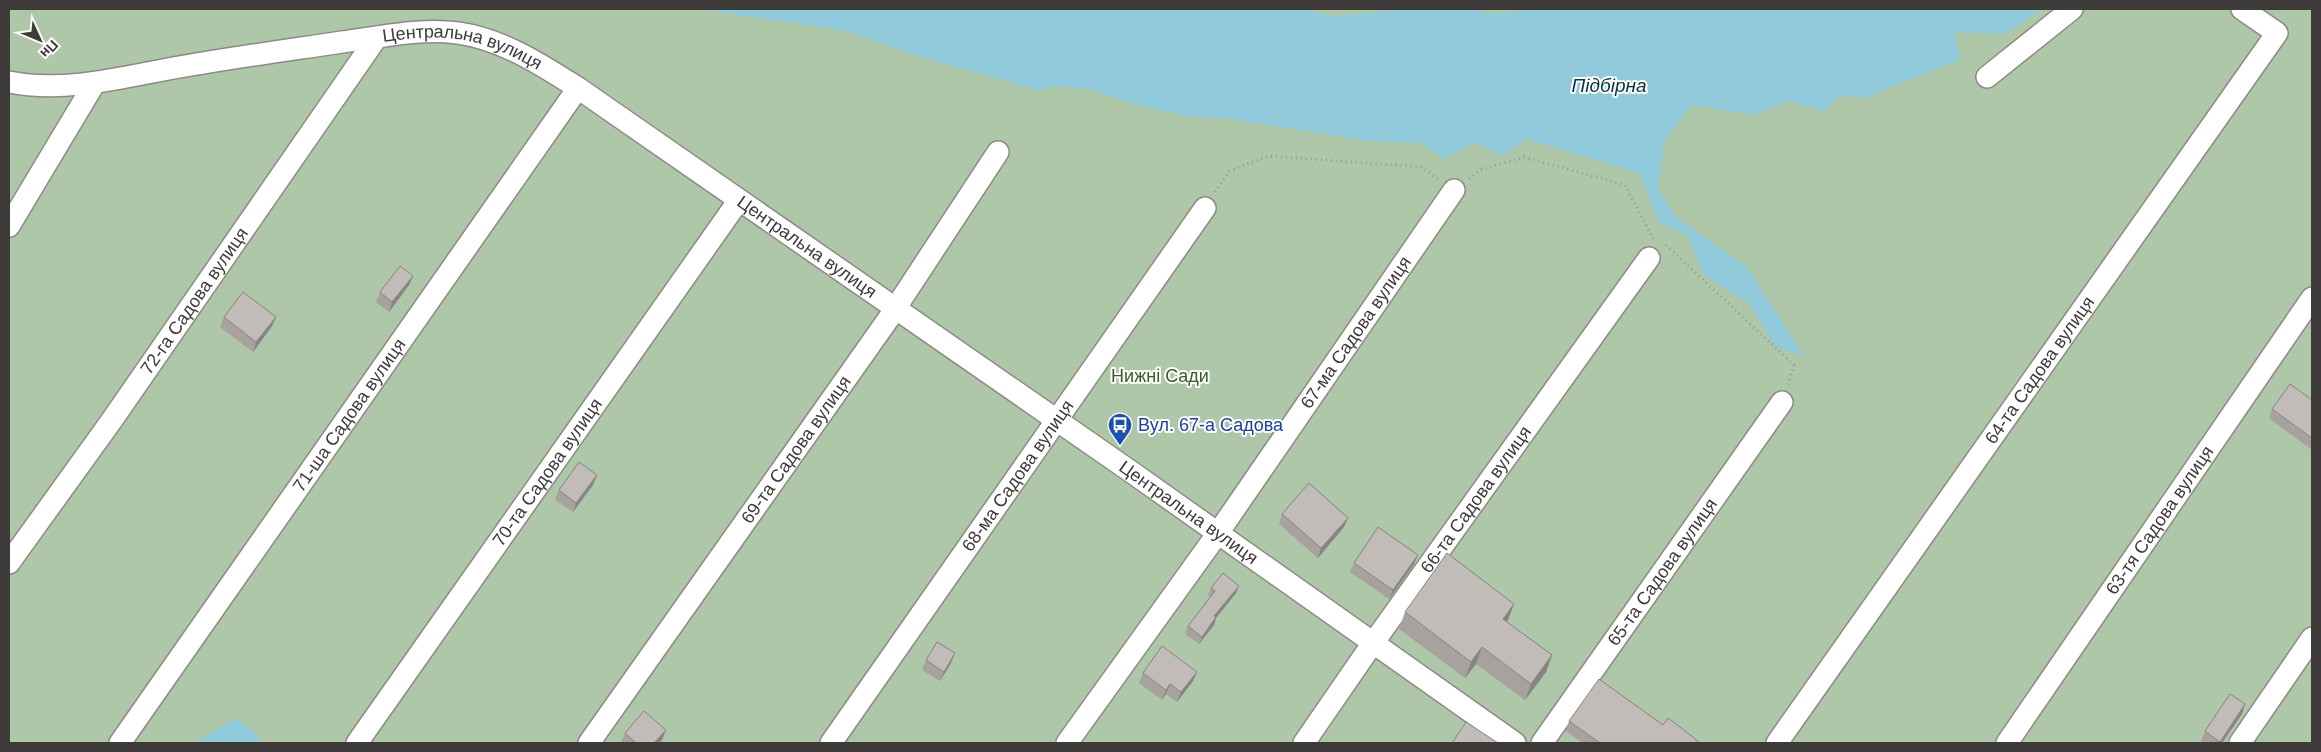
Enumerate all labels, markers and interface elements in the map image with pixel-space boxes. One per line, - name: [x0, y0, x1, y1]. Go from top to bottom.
- north arrow: [15, 15, 65, 65]
- street label: Центральна вулиця: [381, 21, 546, 73]
- text: Пн: [37, 37, 62, 61]
- water label: Підбірна: [1572, 75, 1647, 96]
- street label: Центральна вулиця: [733, 192, 880, 302]
- street label: 72-га Садова вулиця: [137, 224, 252, 378]
- street label: 67-ма Садова вулиця: [1297, 253, 1415, 412]
- street label: 64-та Садова вулиця: [1981, 293, 2098, 448]
- street label: 71-ша Садова вулиця: [289, 335, 410, 496]
- park label: Нижні Сади: [1111, 366, 1209, 386]
- street label: 69-та Садова вулиця: [737, 372, 855, 527]
- street label: 70-та Садова вулиця: [489, 395, 606, 550]
- street label: 68-ма Садова вулиця: [958, 396, 1078, 555]
- bus stop icon: Вул. 67-а Садова: [1107, 412, 1133, 446]
- place label: Вул. 67-а Садова: [1138, 415, 1284, 435]
- street label: 66-та Садова вулиця: [1417, 422, 1535, 577]
- street label: 63-тя Садова вулиця: [2102, 442, 2218, 598]
- street label: Центральна вулиця: [1115, 457, 1262, 568]
- street label: 65-та Садова вулиця: [1604, 494, 1721, 650]

